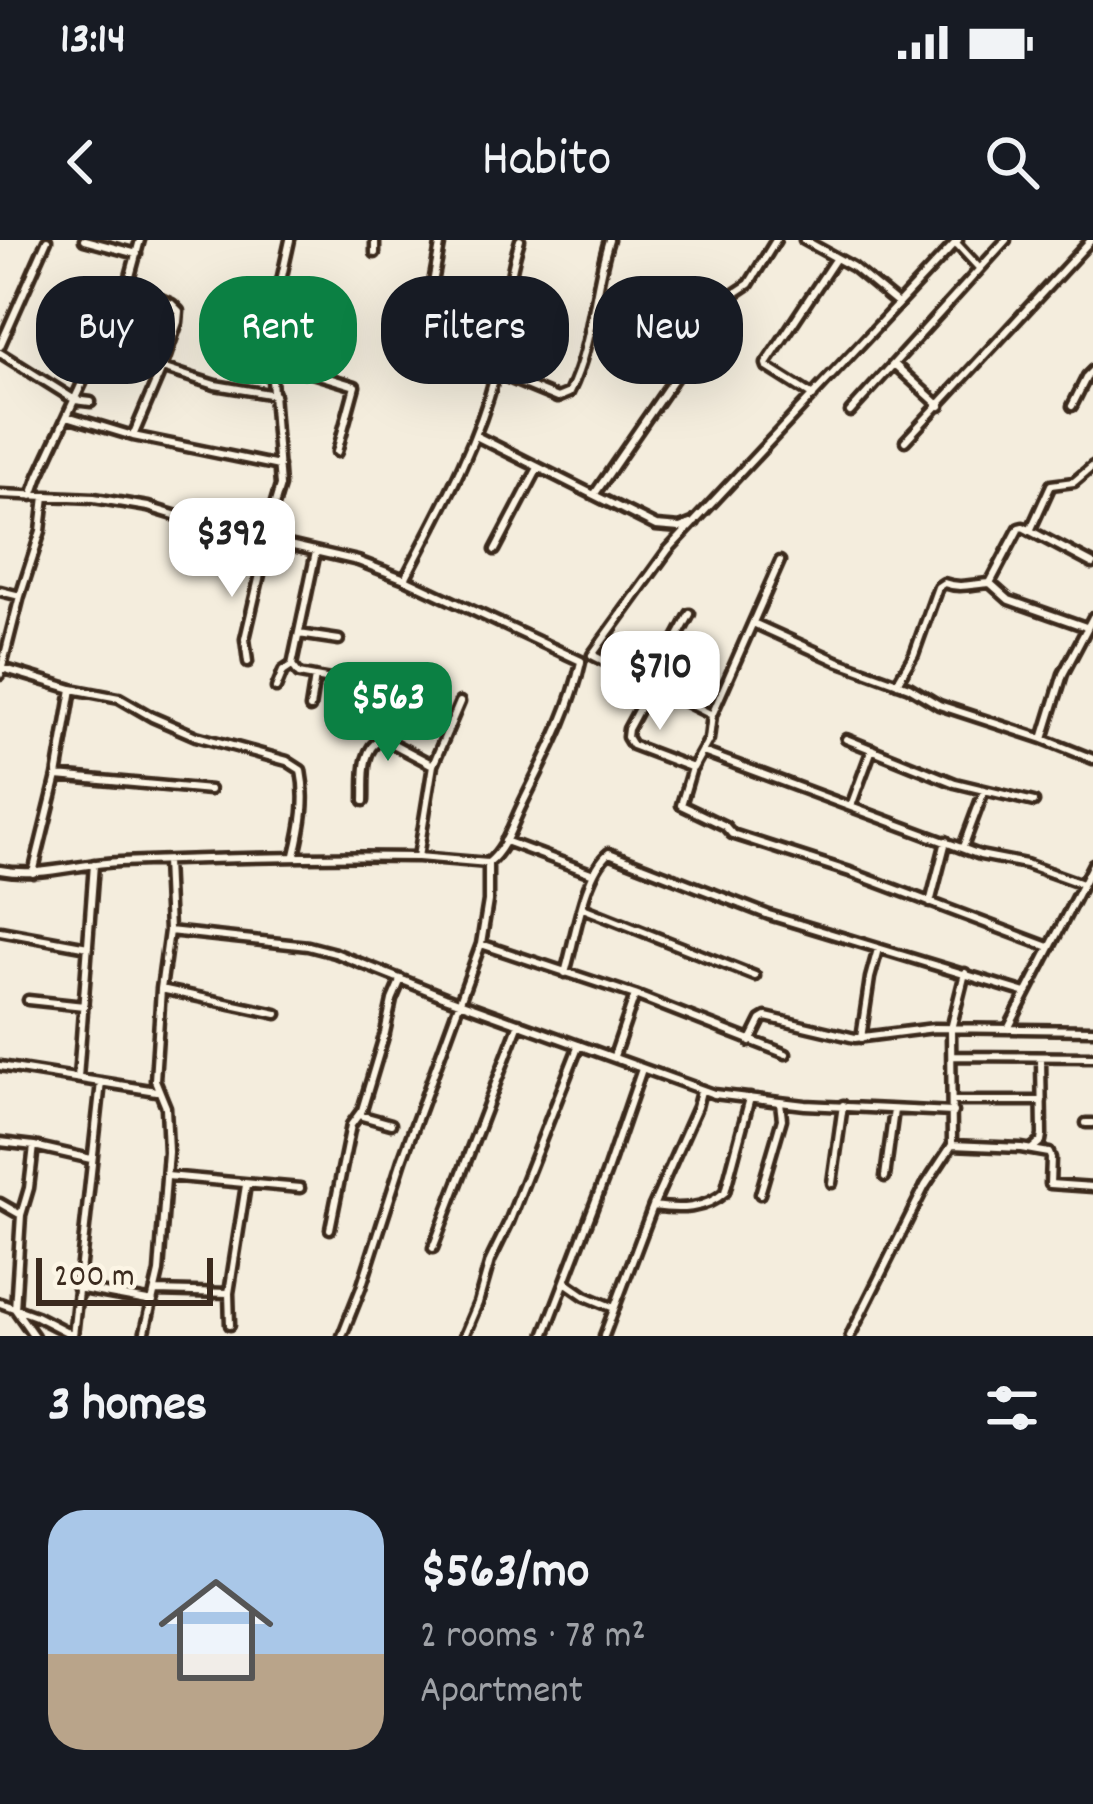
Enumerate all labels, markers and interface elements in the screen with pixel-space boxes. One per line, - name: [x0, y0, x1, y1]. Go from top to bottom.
- text: 13:14: [60, 10, 126, 74]
- text: Habito: [481, 124, 612, 201]
- icon: back: [48, 129, 114, 195]
- icon: search: [979, 129, 1045, 195]
- chip: Buy: [36, 276, 175, 384]
- chip: Rent: [199, 276, 357, 384]
- chip: Filters: [381, 276, 569, 384]
- chip: New: [593, 276, 743, 384]
- pin: $392: [161, 498, 303, 600]
- text: $392: [196, 509, 268, 564]
- pin: $710: [589, 631, 731, 733]
- text: $710: [628, 642, 692, 697]
- pin: $563: [317, 662, 459, 764]
- text: $563: [351, 673, 425, 728]
- scale bar: [36, 1252, 213, 1305]
- text: 200 m: [54, 1255, 135, 1302]
- text: 3 homes: [48, 1372, 207, 1444]
- icon: filters: [979, 1375, 1045, 1441]
- text: $563/mo: [420, 1539, 589, 1611]
- icon: home: [144, 1558, 288, 1702]
- text: 2 rooms · 78 m²: [420, 1611, 646, 1666]
- text: Apartment: [420, 1666, 583, 1721]

